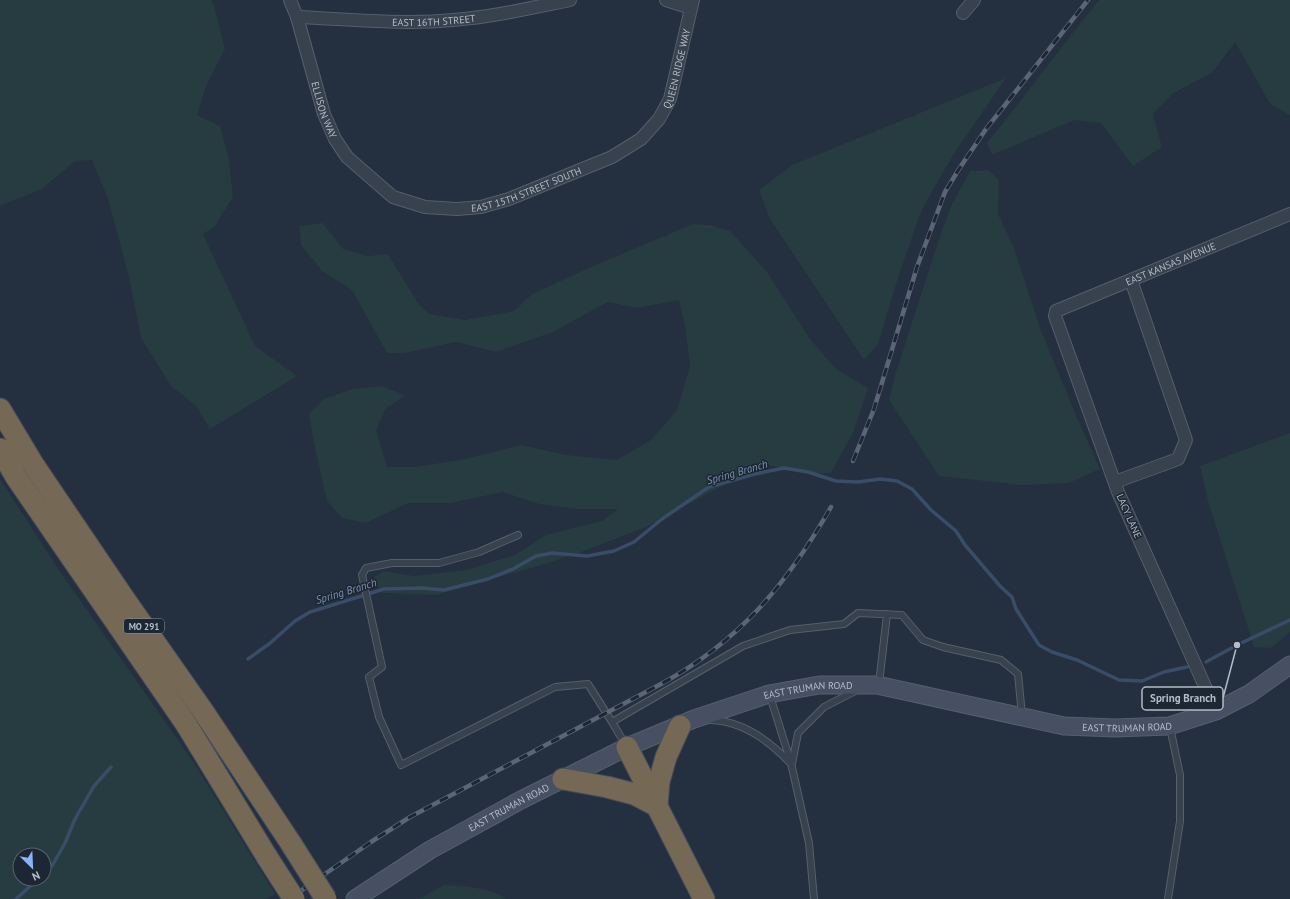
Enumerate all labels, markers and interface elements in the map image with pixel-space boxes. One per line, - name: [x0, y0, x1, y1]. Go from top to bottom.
- street label: EAST 16TH STREET: [392, 11, 477, 28]
- street label: QUEEN RIDGE WAY: [660, 27, 693, 111]
- street label: ELLISON WAY: [309, 80, 340, 140]
- street label: EAST 15TH STREET SOUTH: [471, 164, 583, 214]
- street label: EAST KANSAS AVENUE: [1123, 239, 1218, 288]
- water label: Spring Branch: [705, 457, 769, 487]
- street label: LACY LANE: [1113, 492, 1145, 540]
- water label: Spring Branch: [314, 575, 378, 607]
- road number: MO 291: [124, 619, 164, 633]
- street label: EAST TRUMAN ROAD: [762, 679, 853, 702]
- callout: Spring Branch: [1142, 687, 1223, 710]
- text: Spring Branch: [1150, 691, 1216, 705]
- street label: EAST TRUMAN ROAD: [1082, 719, 1172, 735]
- street label: EAST TRUMAN ROAD: [466, 781, 551, 834]
- north arrow: [12, 847, 52, 887]
- text: N: [30, 868, 42, 884]

